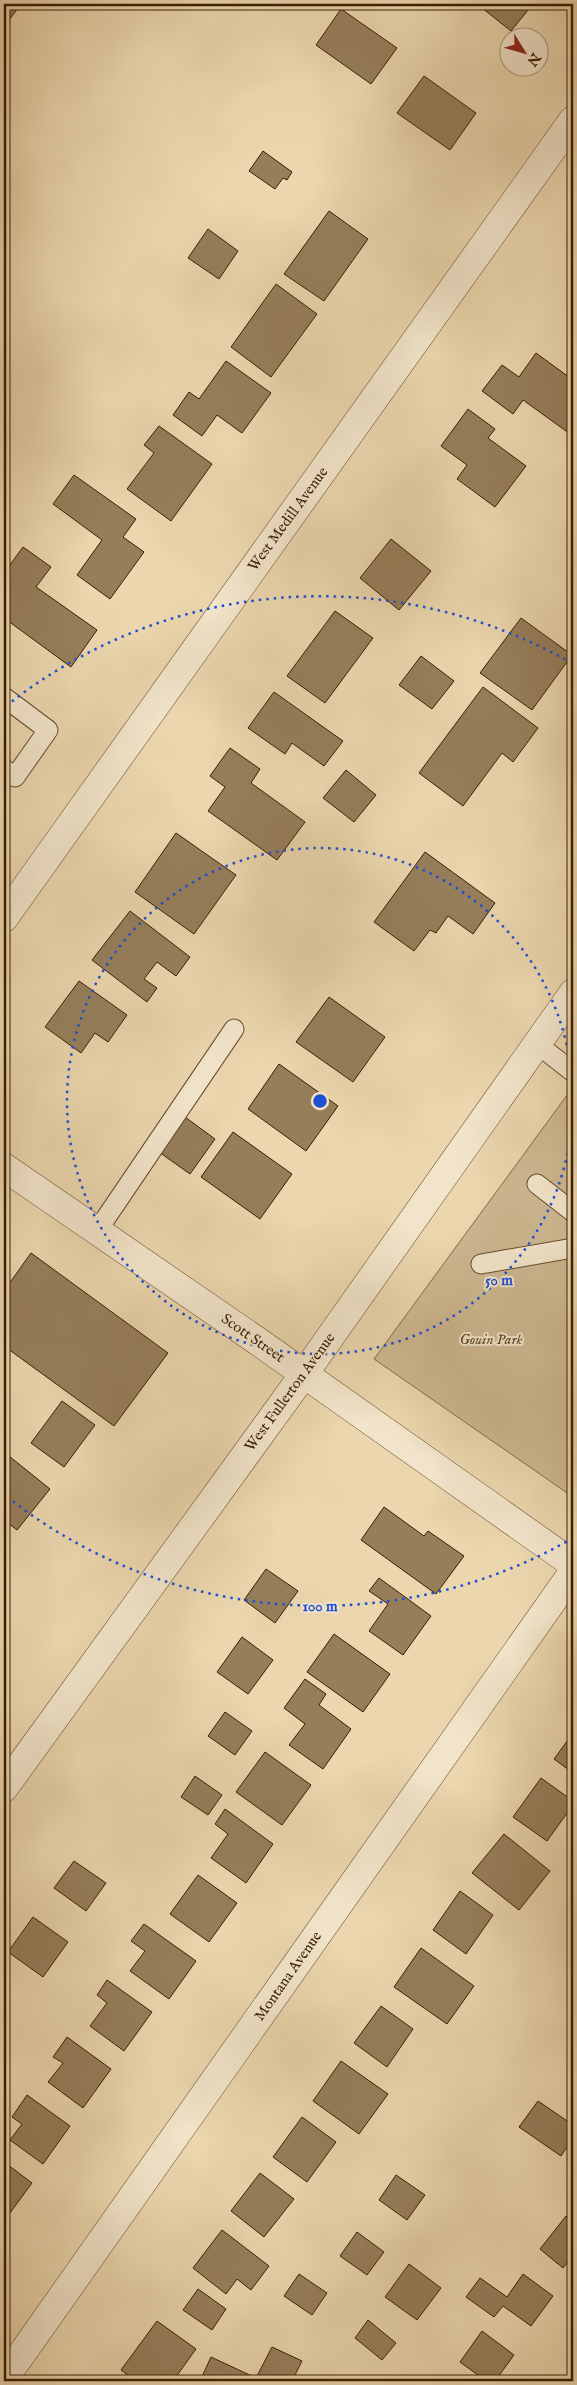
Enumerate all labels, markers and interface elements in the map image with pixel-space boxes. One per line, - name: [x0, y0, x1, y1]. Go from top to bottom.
- north arrow: [500, 28, 550, 78]
- text: N: [523, 48, 545, 69]
- street label: West Medill Avenue: [244, 463, 332, 575]
- centre of rings: [311, 1092, 329, 1110]
- text: 50 m: [485, 1271, 513, 1290]
- street label: Scott Street: [218, 1309, 288, 1367]
- street label: West Fullerton Avenue: [241, 1329, 340, 1455]
- park label: Gouin Park: [459, 1330, 523, 1349]
- text: 100 m: [302, 1597, 338, 1616]
- street label: Montana Avenue: [250, 1927, 326, 2025]

